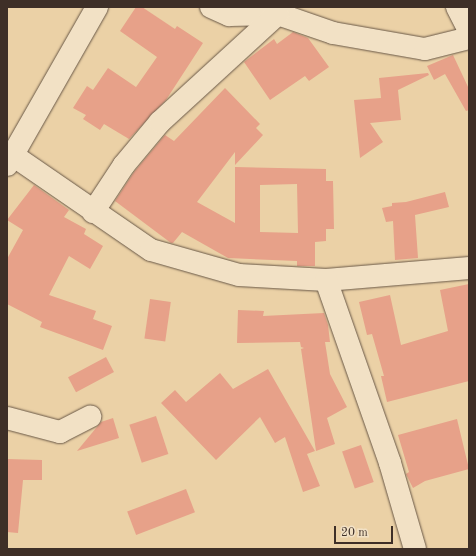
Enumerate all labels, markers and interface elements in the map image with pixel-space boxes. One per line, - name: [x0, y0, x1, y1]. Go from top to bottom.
- scale bar: [336, 518, 395, 544]
- text: 20 m: [341, 527, 368, 539]

